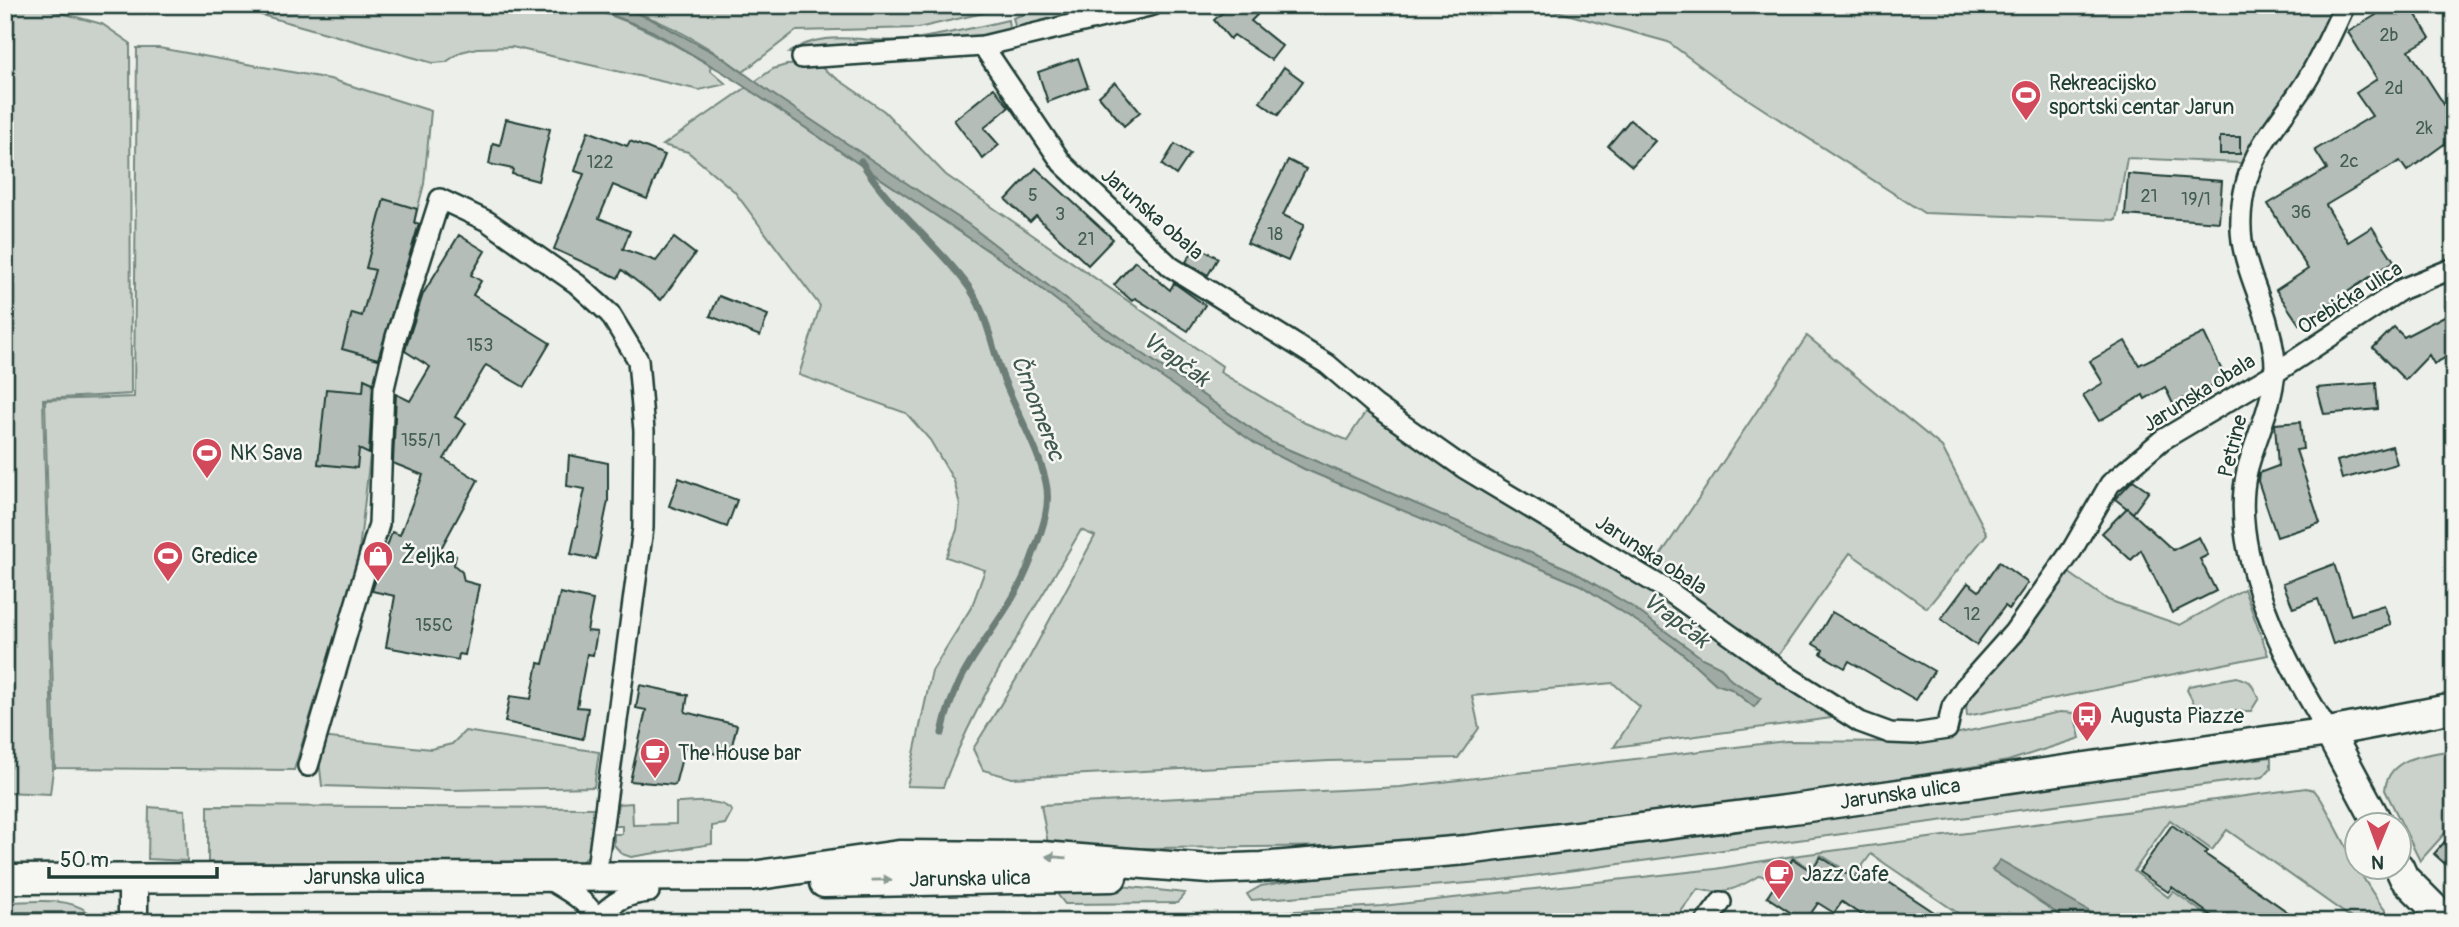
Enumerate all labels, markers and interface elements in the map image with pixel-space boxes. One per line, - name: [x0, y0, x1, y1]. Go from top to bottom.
- house number: 2b: [2380, 24, 2399, 47]
- place label: Rekreacijsko sportski centar Jarun: [2049, 70, 2234, 121]
- house number: 2d: [2385, 77, 2403, 100]
- sports icon: Rekreacijsko sportski centar Jarun: [2009, 78, 2043, 122]
- house number: 2k: [2415, 117, 2433, 140]
- house number: 2c: [2339, 150, 2359, 173]
- house number: 122: [586, 151, 614, 174]
- street label: Jarunska obala: [1095, 162, 1209, 266]
- house number: 5: [1028, 184, 1038, 207]
- house number: 21: [2140, 185, 2158, 208]
- house number: 19/1: [2181, 188, 2211, 211]
- house number: 36: [2291, 201, 2311, 224]
- house number: 3: [1055, 203, 1065, 226]
- house number: 18: [1267, 223, 1283, 246]
- house number: 21: [1077, 228, 1095, 251]
- street label: Orebićka ulica: [2293, 255, 2407, 341]
- water label: Vrapčak: [1137, 325, 1217, 394]
- house number: 153: [467, 334, 493, 357]
- street label: Jarunska obala: [2138, 348, 2260, 438]
- water label: Črnomerec: [1005, 351, 1072, 466]
- street label: Petrine: [2212, 411, 2254, 480]
- house number: 155/1: [401, 429, 441, 452]
- sports icon: NK Sava: [190, 436, 224, 480]
- place label: NK Sava: [230, 440, 303, 467]
- street label: Jarunska obala: [1590, 509, 1712, 601]
- sports icon: Gredice: [151, 539, 185, 583]
- shop icon: Željka: [361, 539, 395, 583]
- place label: Gredice: [191, 543, 258, 570]
- place label: Željka: [401, 543, 455, 570]
- water label: Vrapčak: [1637, 586, 1717, 656]
- house number: 12: [1963, 603, 1981, 626]
- house number: 155C: [415, 614, 453, 637]
- bus stop icon: Augusta Piazze: [2070, 699, 2104, 743]
- place label: Augusta Piazze: [2110, 703, 2245, 730]
- cafe icon: The House bar: [638, 736, 672, 780]
- place label: The House bar: [678, 740, 802, 767]
- street label: Jarunska ulica: [1838, 772, 1962, 816]
- north arrow: [2344, 811, 2414, 881]
- scale bar: [49, 836, 217, 880]
- text: 50 m: [60, 847, 109, 874]
- text: N: [2371, 850, 2384, 874]
- one-way arrow: [1045, 851, 1067, 862]
- cafe icon: Jazz Cafe: [1762, 857, 1796, 901]
- place label: Jazz Cafe: [1802, 861, 1889, 888]
- street label: Jarunska ulica: [303, 864, 425, 891]
- street label: Jarunska ulica: [909, 864, 1031, 894]
- one-way arrow: [871, 874, 893, 886]

